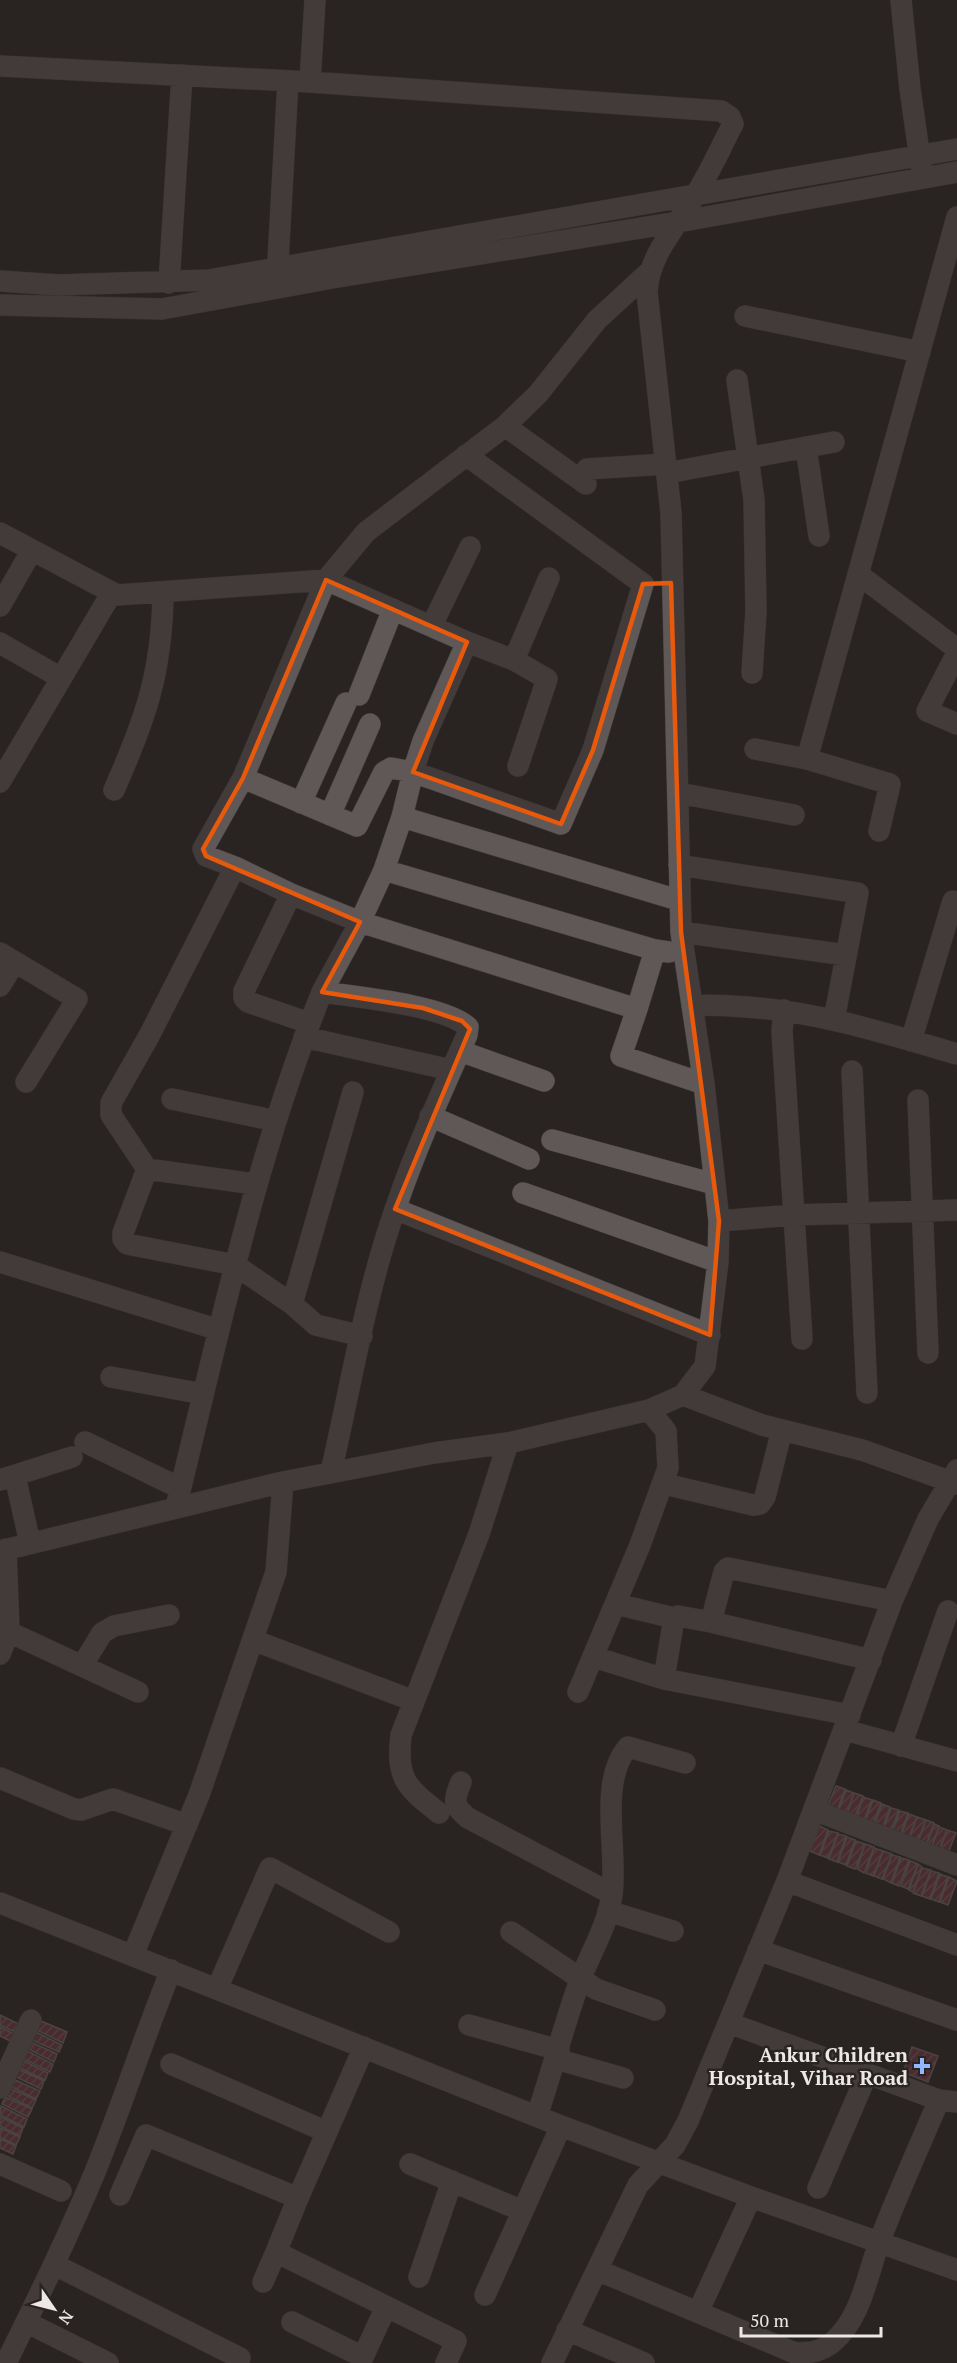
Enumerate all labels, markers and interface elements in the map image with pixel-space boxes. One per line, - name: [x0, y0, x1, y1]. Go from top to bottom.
- place label: Ankur Children Hospital, Vihar Road: [709, 2041, 908, 2091]
- marker: Ankur Children Hospital, Vihar Road: [913, 2057, 931, 2075]
- north arrow: [24, 2279, 84, 2339]
- scale bar: [741, 2300, 880, 2338]
- text: N: [54, 2306, 79, 2329]
- text: 50 m: [750, 2308, 790, 2332]

